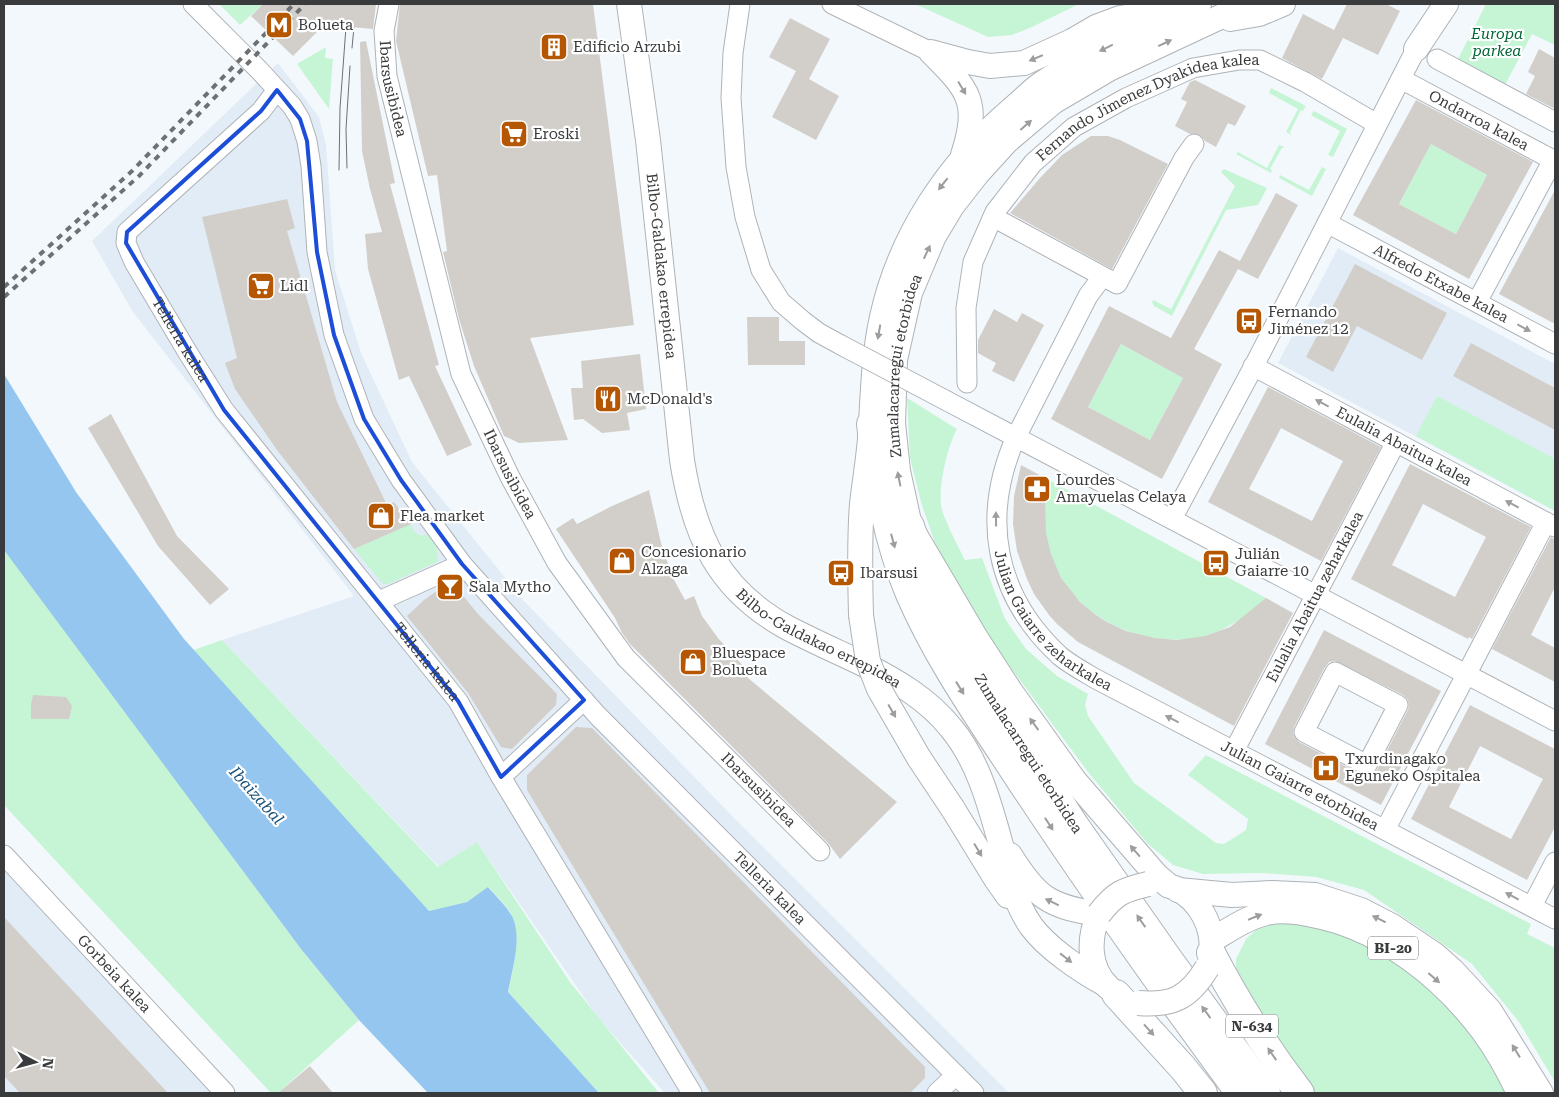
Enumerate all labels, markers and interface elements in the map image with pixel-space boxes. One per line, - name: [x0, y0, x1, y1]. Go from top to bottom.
- metro station icon: Bolueta: [264, 10, 294, 40]
- place label: Bolueta: [298, 16, 353, 34]
- park label: Europa parkea: [1470, 25, 1523, 60]
- building icon: Edificio Arzubi: [539, 32, 569, 62]
- place label: Edificio Arzubi: [573, 38, 681, 56]
- one-way arrow: [1158, 39, 1172, 47]
- street label: Ibarsusibidea: [376, 40, 411, 139]
- one-way arrow: [1099, 44, 1113, 52]
- street label: Fernando Jimenez Dyakidea kalea: [1032, 51, 1259, 165]
- one-way arrow: [1029, 54, 1044, 62]
- one-way arrow: [958, 82, 967, 95]
- street label: Ondarroa kalea: [1426, 86, 1532, 154]
- supermarket icon: Eroski: [499, 119, 529, 149]
- one-way arrow: [1019, 119, 1031, 131]
- place label: Eroski: [533, 125, 579, 143]
- street label: Bilbo-Galdakao errepidea: [643, 172, 680, 360]
- one-way arrow: [937, 177, 948, 190]
- street label: Alfredo Etxabe kalea: [1370, 240, 1512, 327]
- one-way arrow: [923, 245, 931, 259]
- supermarket icon: Lidl: [246, 271, 276, 301]
- street label: Zumalacarregui etorbidea: [884, 271, 926, 458]
- place label: Lidl: [280, 277, 309, 295]
- street label: Telleria kalea: [148, 294, 213, 385]
- place label: Fernando Jiménez 12: [1268, 303, 1349, 338]
- bus stop icon: Fernando Jiménez 12: [1234, 306, 1264, 336]
- one-way arrow: [875, 324, 883, 340]
- one-way arrow: [1517, 324, 1532, 332]
- restaurant icon: McDonald's: [593, 384, 623, 414]
- place label: McDonald's: [627, 390, 713, 408]
- one-way arrow: [1315, 399, 1330, 407]
- street label: Eulalia Abaitua kalea: [1333, 403, 1475, 490]
- street label: Ibarsusibidea: [480, 426, 540, 522]
- one-way arrow: [895, 471, 903, 487]
- place label: Lourdes Amayuelas Celaya: [1056, 471, 1186, 506]
- pharmacy icon: Lourdes Amayuelas Celaya: [1022, 474, 1052, 504]
- one-way arrow: [1505, 500, 1519, 508]
- shop icon: Flea market: [366, 501, 396, 531]
- place label: Flea market: [400, 507, 485, 525]
- street label: Eulalia Abaitua zeharkalea: [1263, 508, 1367, 685]
- one-way arrow: [992, 511, 1000, 527]
- one-way arrow: [889, 533, 897, 548]
- place label: Concesionario Alzaga: [641, 543, 746, 578]
- place label: Julián Gaiarre 10: [1235, 545, 1309, 580]
- shop icon: Concesionario Alzaga: [607, 546, 637, 576]
- bus stop icon: Julián Gaiarre 10: [1201, 548, 1231, 578]
- street label: Julian Gaiarre zeharkalea: [991, 549, 1115, 695]
- bus stop icon: Ibarsusi: [826, 558, 856, 588]
- place label: Ibarsusi: [860, 564, 918, 582]
- bar icon: Sala Mytho: [435, 572, 465, 602]
- place label: Sala Mytho: [469, 578, 551, 596]
- street label: Bilbo-Galdakao errepidea: [732, 585, 904, 692]
- street label: Telleria kalea: [390, 619, 464, 705]
- place label: Bluespace Bolueta: [712, 644, 786, 679]
- shop icon: Bluespace Bolueta: [678, 647, 708, 677]
- street label: Zumalacarregui etorbidea: [971, 671, 1086, 837]
- one-way arrow: [955, 681, 965, 694]
- one-way arrow: [888, 703, 896, 718]
- one-way arrow: [1165, 715, 1180, 723]
- one-way arrow: [1029, 718, 1039, 731]
- street label: Julian Gaiarre etorbidea: [1218, 737, 1382, 834]
- street label: Ibarsusibidea: [717, 749, 800, 831]
- place label: Txurdinagako Eguneko Ospitalea: [1345, 750, 1480, 785]
- hospital icon: Txurdinagako Eguneko Ospitalea: [1311, 753, 1341, 783]
- water label: Ibaizabal: [225, 762, 288, 828]
- one-way arrow: [1045, 817, 1054, 830]
- one-way arrow: [974, 844, 983, 857]
- one-way arrow: [1130, 845, 1141, 858]
- street label: Telleria kalea: [729, 848, 810, 928]
- one-way arrow: [1505, 892, 1519, 900]
- one-way arrow: [1045, 897, 1059, 905]
- one-way arrow: [1248, 913, 1263, 921]
- one-way arrow: [1136, 914, 1146, 927]
- one-way arrow: [1372, 915, 1387, 924]
- street label: Gorbeia kalea: [74, 931, 155, 1017]
- road number: BI-20: [1368, 936, 1418, 960]
- one-way arrow: [1059, 952, 1072, 963]
- one-way arrow: [1427, 973, 1440, 984]
- one-way arrow: [1201, 1005, 1211, 1018]
- road number: N-634: [1226, 1014, 1278, 1038]
- one-way arrow: [1143, 1024, 1155, 1036]
- north arrow: [10, 1037, 60, 1087]
- one-way arrow: [1511, 1045, 1520, 1058]
- one-way arrow: [1267, 1047, 1277, 1061]
- text: N: [39, 1057, 56, 1070]

